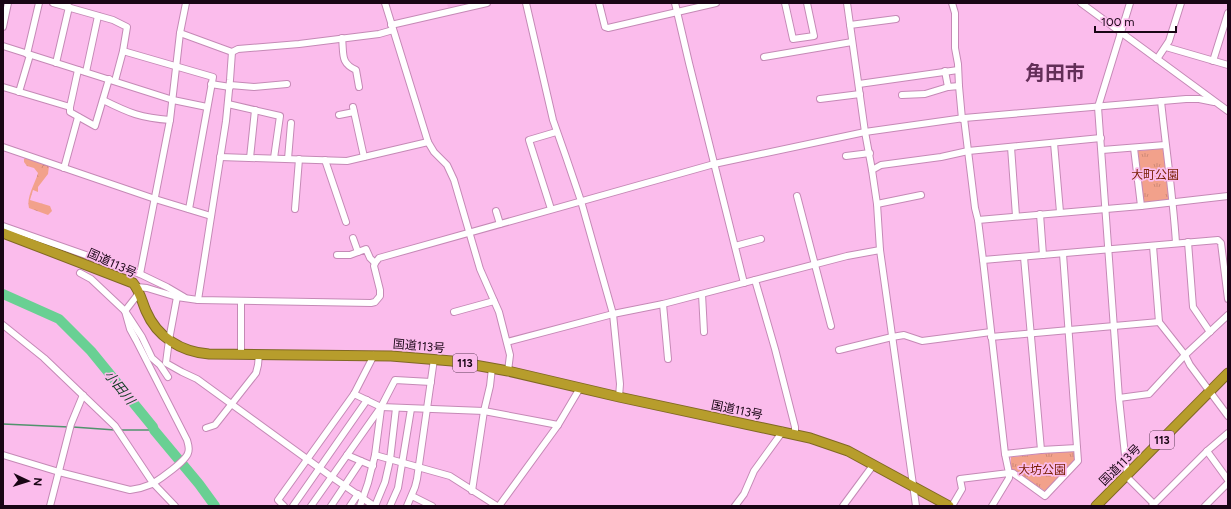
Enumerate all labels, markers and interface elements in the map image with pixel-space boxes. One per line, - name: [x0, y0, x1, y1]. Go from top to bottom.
- scale bar: [1095, 8, 1176, 34]
- text: 100 m: [1101, 15, 1135, 29]
- district label: 角田市: [1025, 61, 1085, 85]
- park label: 大町公園: [1131, 168, 1179, 182]
- street label: 国道113号: [85, 246, 139, 280]
- street label: 国道113号: [392, 337, 446, 355]
- road number: 113: [453, 354, 477, 372]
- water label: 小田川: [102, 367, 139, 409]
- street label: 国道113号: [710, 398, 764, 422]
- road number: 113: [1150, 431, 1174, 449]
- street label: 国道113号: [1097, 442, 1143, 488]
- north arrow: [8, 461, 48, 501]
- park label: 大坊公園: [1018, 463, 1066, 477]
- text: N: [31, 477, 44, 486]

